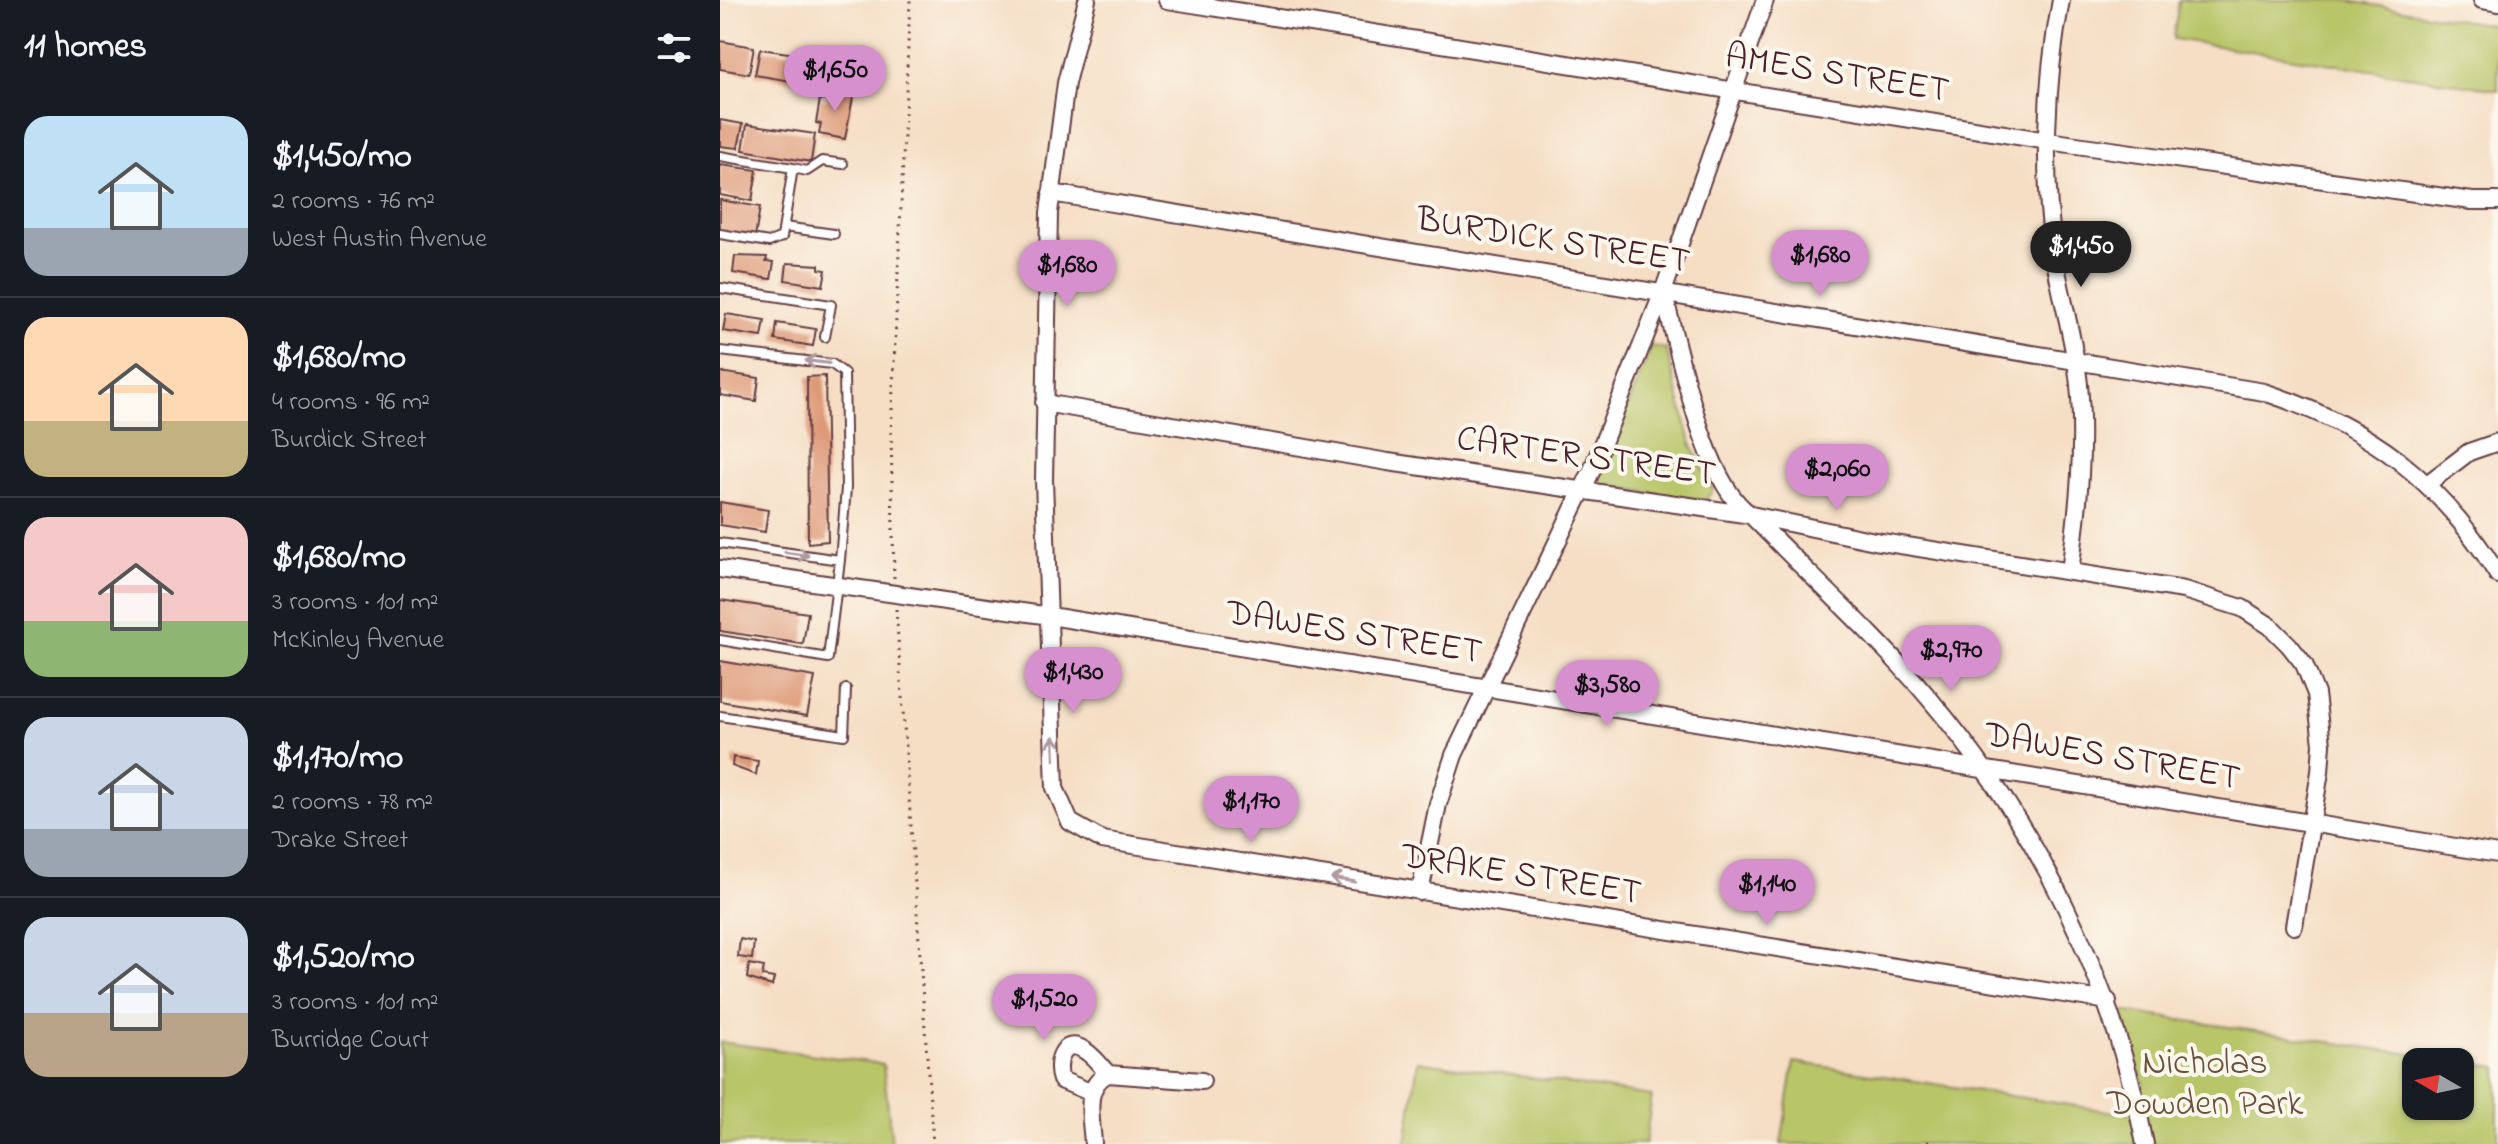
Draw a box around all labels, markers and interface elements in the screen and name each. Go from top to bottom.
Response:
text: 11 homes [24,23,147,73]
icon: filters [652,26,696,70]
street label: AMES STREET [1721,31,1953,119]
pin: $1,650 [770,45,900,113]
text: $1,650 [802,52,868,90]
text: $1,450/mo [272,133,412,183]
icon: home [88,148,184,244]
text: 2 rooms · 76 m² [272,183,435,221]
street label: BURDICK STREET [1412,194,1693,290]
text: West Austin Avenue [272,221,487,259]
pin: $1,450 [2016,221,2146,289]
text: $1,450 [2048,228,2114,266]
pin: $1,680 [1755,230,1885,298]
text: $1,680 [1790,237,1850,275]
pin: $1,680 [1002,240,1132,308]
text: $1,680 [1037,247,1097,285]
text: $1,680/mo [272,334,406,384]
icon: home [88,349,184,445]
one-way arrow [804,355,831,370]
text: 4 rooms · 96 m² [272,384,430,422]
street label: CARTER STREET [1453,414,1719,502]
text: Burdick Street [272,422,427,460]
pin: $2,060 [1772,444,1902,512]
text: $2,060 [1803,451,1871,489]
text: $1,680/mo [272,534,406,584]
one-way arrow [784,547,809,562]
icon: home [88,549,184,645]
text: 3 rooms · 101 m² [272,584,438,622]
street label: DAWES STREET [1221,587,1486,680]
text: McKinley Avenue [272,622,444,660]
pin: $2,970 [1886,625,2016,693]
text: $2,970 [1920,632,1982,670]
pin: $1,430 [1008,647,1138,715]
text: $1,430 [1042,654,1104,692]
pin: $3,580 [1542,660,1672,728]
text: $3,580 [1574,667,1640,705]
street label: DAWES STREET [1979,709,2244,807]
text: $1,170/mo [272,734,403,784]
one-way arrow [1046,735,1061,762]
icon: home [88,749,184,845]
pin: $1,170 [1186,776,1316,844]
text: $1,170 [1222,783,1280,821]
text: 2 rooms · 78 m² [272,784,433,822]
text: Drake Street [272,822,408,860]
street label: DRAKE STREET [1396,831,1645,921]
pin: $1,140 [1702,859,1832,927]
text: $1,140 [1738,866,1796,904]
one-way arrow [1331,871,1357,886]
text: $1,520/mo [272,934,415,984]
icon: home [88,949,184,1045]
pin: $1,520 [979,974,1109,1042]
text: $1,520 [1010,981,1078,1019]
text: 3 rooms · 101 m² [272,984,438,1022]
text: Burridge Court [272,1022,429,1060]
park label: Nicholas Dowden Park [2106,1038,2304,1132]
north arrow [2402,1048,2474,1120]
map controls [2402,1048,2474,1120]

